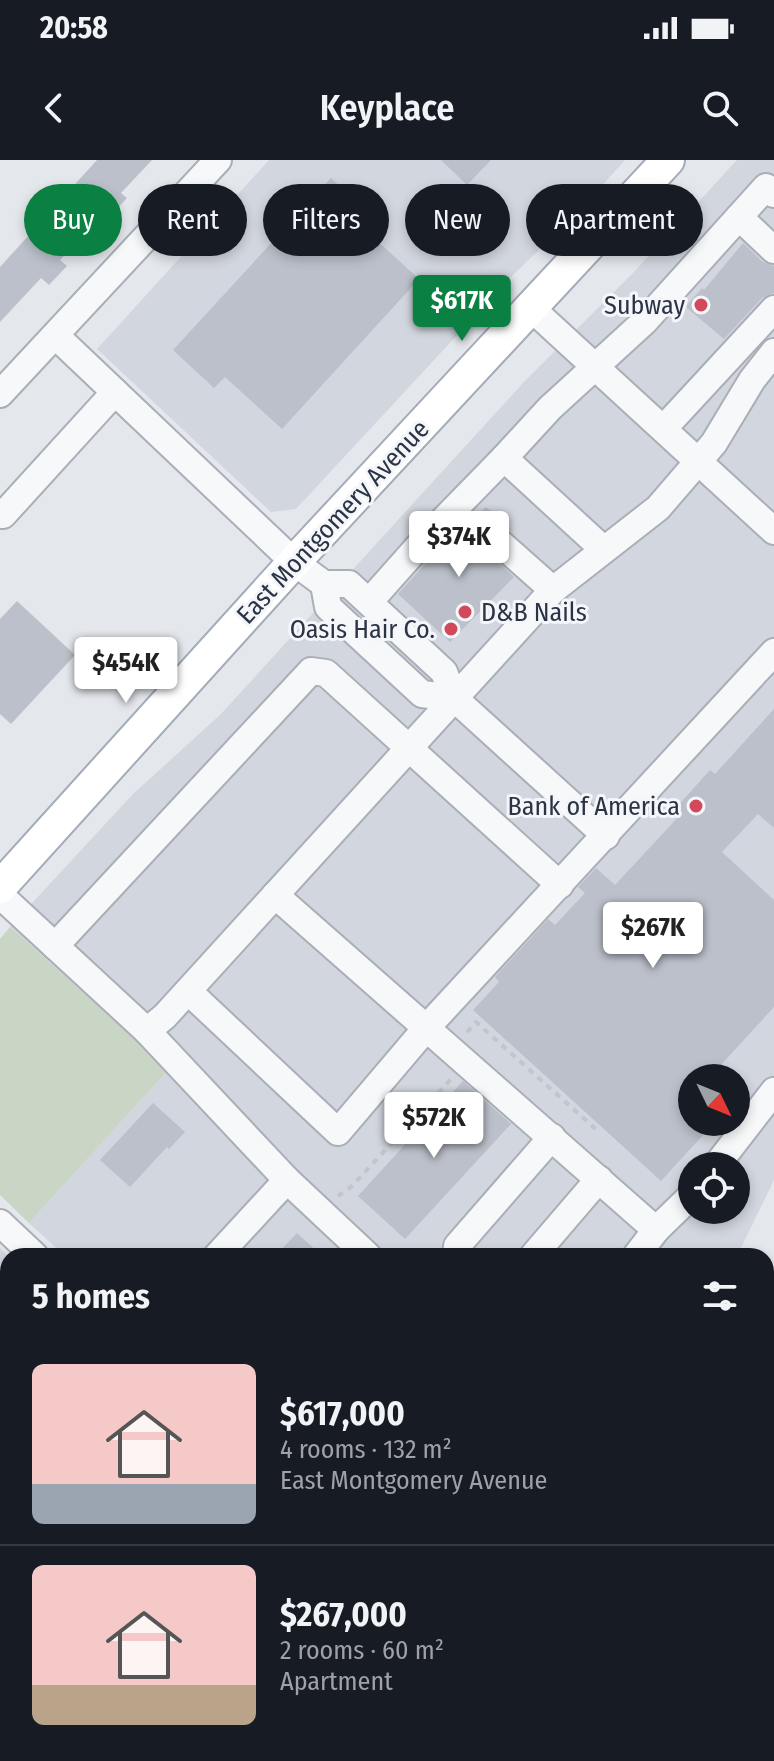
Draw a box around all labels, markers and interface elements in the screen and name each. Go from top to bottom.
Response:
text: 20:58 [40,10,108,46]
icon: back [32,86,76,130]
text: Keyplace [320,86,454,130]
icon: search [698,86,742,130]
chip: Buy [24,184,122,256]
chip: Rent [138,184,247,256]
chip: Filters [263,184,389,256]
chip: New [405,184,510,256]
chip: Apartment [526,184,703,256]
pin: $617K [406,275,518,343]
text: $617K [431,285,493,316]
place label: Subway [604,290,685,321]
marker: Subway [692,296,710,314]
street label: East Montgomery Avenue [230,414,436,630]
pin: $374K [403,511,515,579]
text: $374K [427,521,491,552]
place label: D&B Nails [481,597,587,628]
marker: D&B Nails [456,603,474,621]
place label: Oasis Hair Co. [290,614,435,645]
marker: Oasis Hair Co. [442,620,460,638]
pin: $454K [70,637,182,705]
text: $454K [92,647,160,678]
place label: Bank of America [508,791,680,822]
marker: Bank of America [687,797,705,815]
pin: $267K [597,902,709,970]
text: $267K [621,912,685,943]
north arrow [678,1064,750,1136]
map controls [678,1064,750,1224]
pin: $572K [378,1092,490,1160]
text: $572K [402,1102,466,1133]
button: locate [678,1152,750,1224]
icon: filters [698,1274,742,1318]
text: 5 homes [32,1276,150,1317]
text: $617,000 [280,1393,405,1434]
icon: home [96,1396,192,1492]
text: 4 rooms · 132 m² [280,1434,452,1465]
text: East Montgomery Avenue [280,1465,547,1496]
text: $267,000 [280,1594,407,1635]
icon: home [96,1597,192,1693]
text: 2 rooms · 60 m² [280,1635,444,1666]
text: Apartment [280,1666,393,1697]

